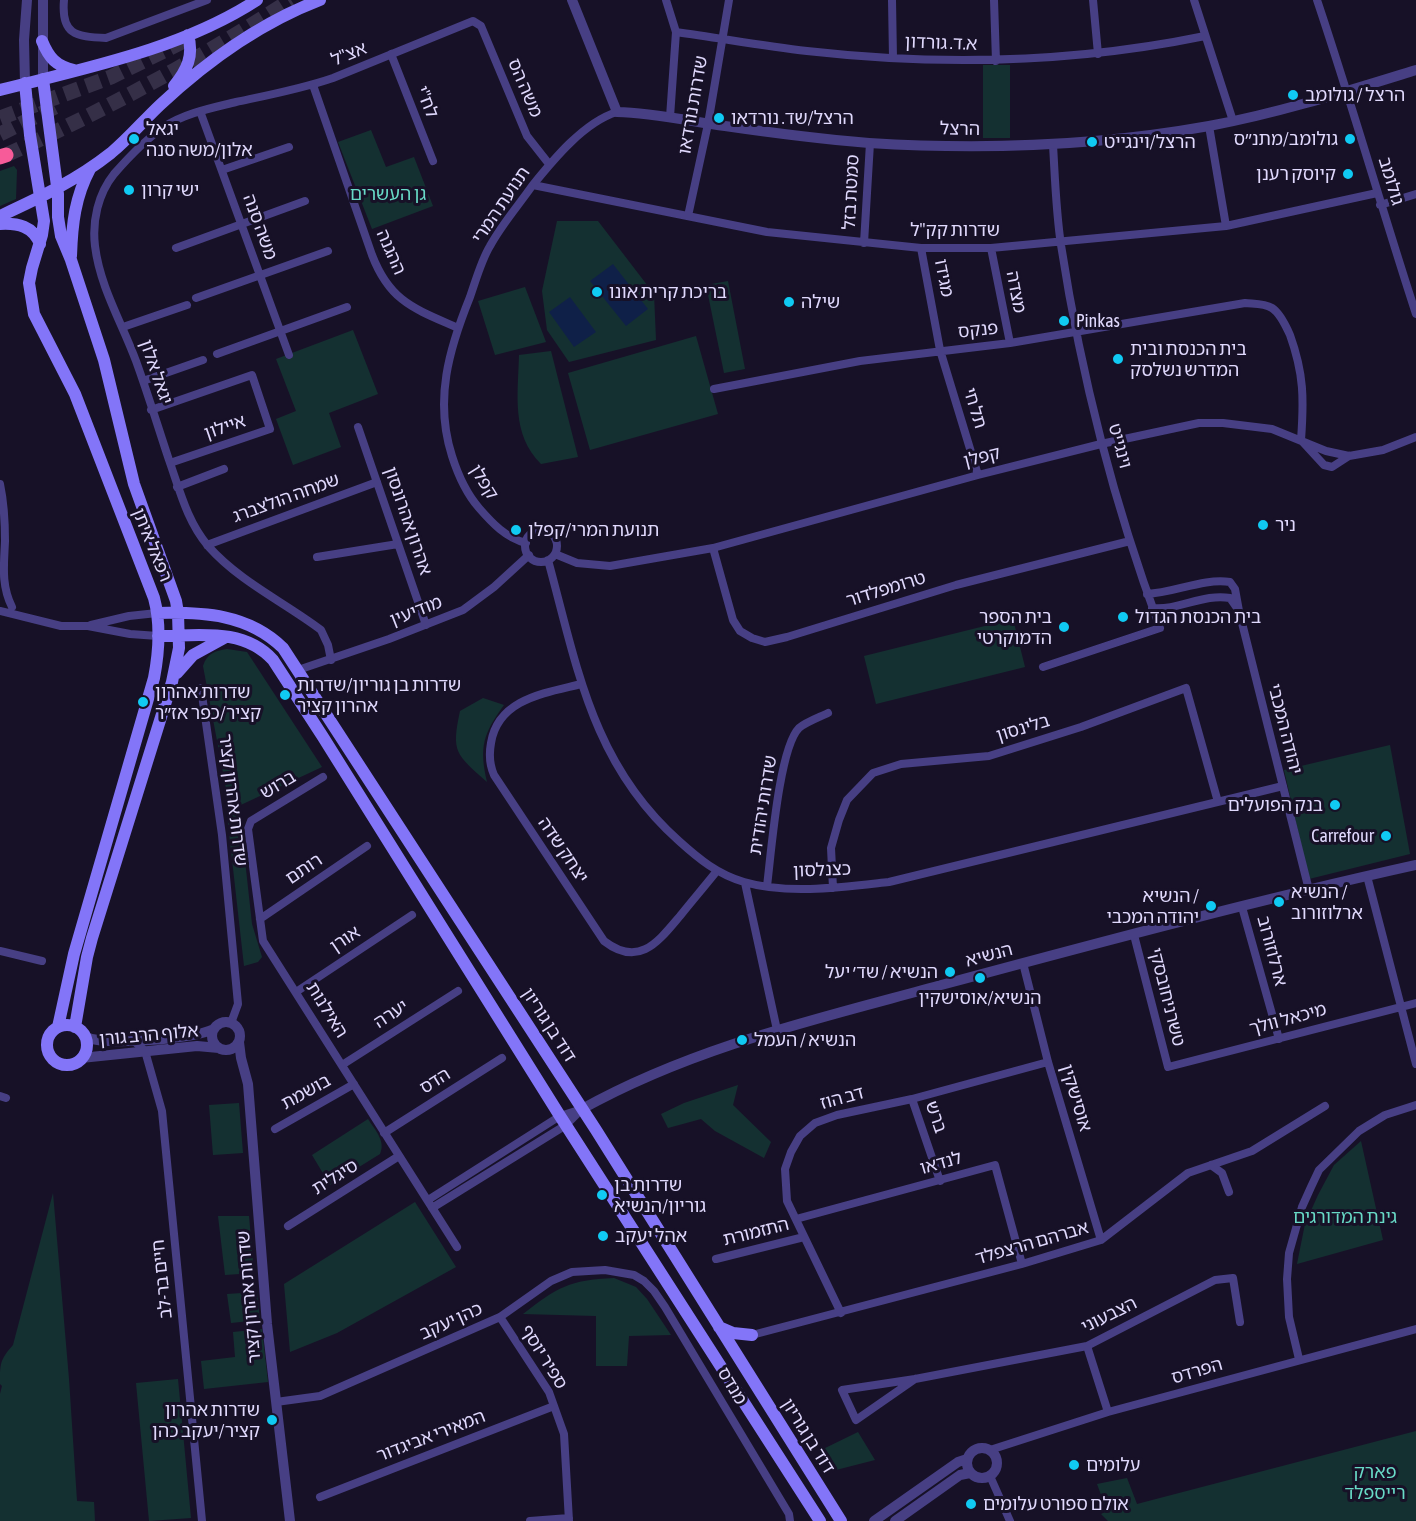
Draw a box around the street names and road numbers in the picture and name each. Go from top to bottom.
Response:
street label: א.ד. גורדון [904,31,978,55]
street label: אצ"ל [328,37,370,71]
street label: שדרות נורדאו [674,54,712,156]
street label: משה הס [503,55,547,121]
street label: לח"י [411,83,443,121]
street label: הרצל [940,118,980,140]
street label: סמטת בזל [838,154,864,230]
street label: גולומב [1373,154,1409,208]
street label: תנועת המרי [467,163,535,247]
street label: משה סנה [238,191,282,263]
street label: שדרות קק"ל [910,219,1000,241]
street label: ההגנה [371,226,411,278]
street label: מגידו [930,257,958,299]
street label: מצדה [1001,269,1031,315]
street label: פנקס [957,317,999,343]
street label: יגאל אלון [135,337,177,407]
street label: תל חי [959,385,991,431]
street label: איילון [201,410,249,444]
street label: וינגייט [1104,421,1136,471]
street label: קפלן [961,442,1003,472]
street label: קפלן [465,460,503,504]
street label: אהרון אהרונסון [379,464,437,578]
street label: שמחה הולצברג [230,469,342,527]
street label: רפאל איתן [127,505,177,585]
street label: טרומפלדור [844,567,928,611]
street label: מודיעין [387,591,445,631]
street label: יהודה המכבי [1263,682,1307,776]
street label: בלינסון [994,710,1052,746]
street label: שדרות אהרון קציר [214,733,252,867]
street label: שדרות יהודית [744,754,782,856]
street label: ברוש [256,766,300,804]
street label: יצחק שדה [533,813,593,887]
street label: רותם [282,849,326,889]
street label: כצנלסון [793,858,851,882]
street label: ארלוזורוב [1252,914,1292,988]
street label: אורן [326,921,364,957]
street label: הנשיא [963,938,1015,972]
street label: טשרניחובסקי [1144,946,1190,1048]
street label: האילנות [302,978,352,1042]
street label: דוד בן גוריון [517,984,581,1066]
street label: יערה [370,995,412,1033]
street label: מיכאל וולך [1247,998,1329,1040]
street label: אלוף הרב גורן [98,1020,200,1050]
street label: אוסישקין [1056,1062,1096,1134]
street label: הדס [416,1063,454,1099]
street label: בושמת [278,1070,334,1114]
street label: דב הוז [818,1082,866,1114]
street label: ברש [921,1098,951,1136]
street label: לנדאו [917,1147,965,1179]
street label: סיגלית [308,1155,362,1199]
street label: התזמורת [721,1213,791,1251]
street label: אברהם הרצפלד [973,1217,1091,1269]
street label: שדרות אהרון קציר [232,1230,266,1364]
street label: חיים בר-לב [147,1238,177,1320]
street label: הצבעוני [1078,1292,1140,1338]
street label: כהן יעקב [416,1298,486,1344]
street label: ספיר יוסף [516,1321,572,1393]
street label: הפרדס [1169,1353,1225,1389]
street label: מנדס [713,1364,751,1408]
street label: דוד בן גוריון [777,1395,839,1477]
street label: המאירי אביגדור [374,1405,488,1467]

